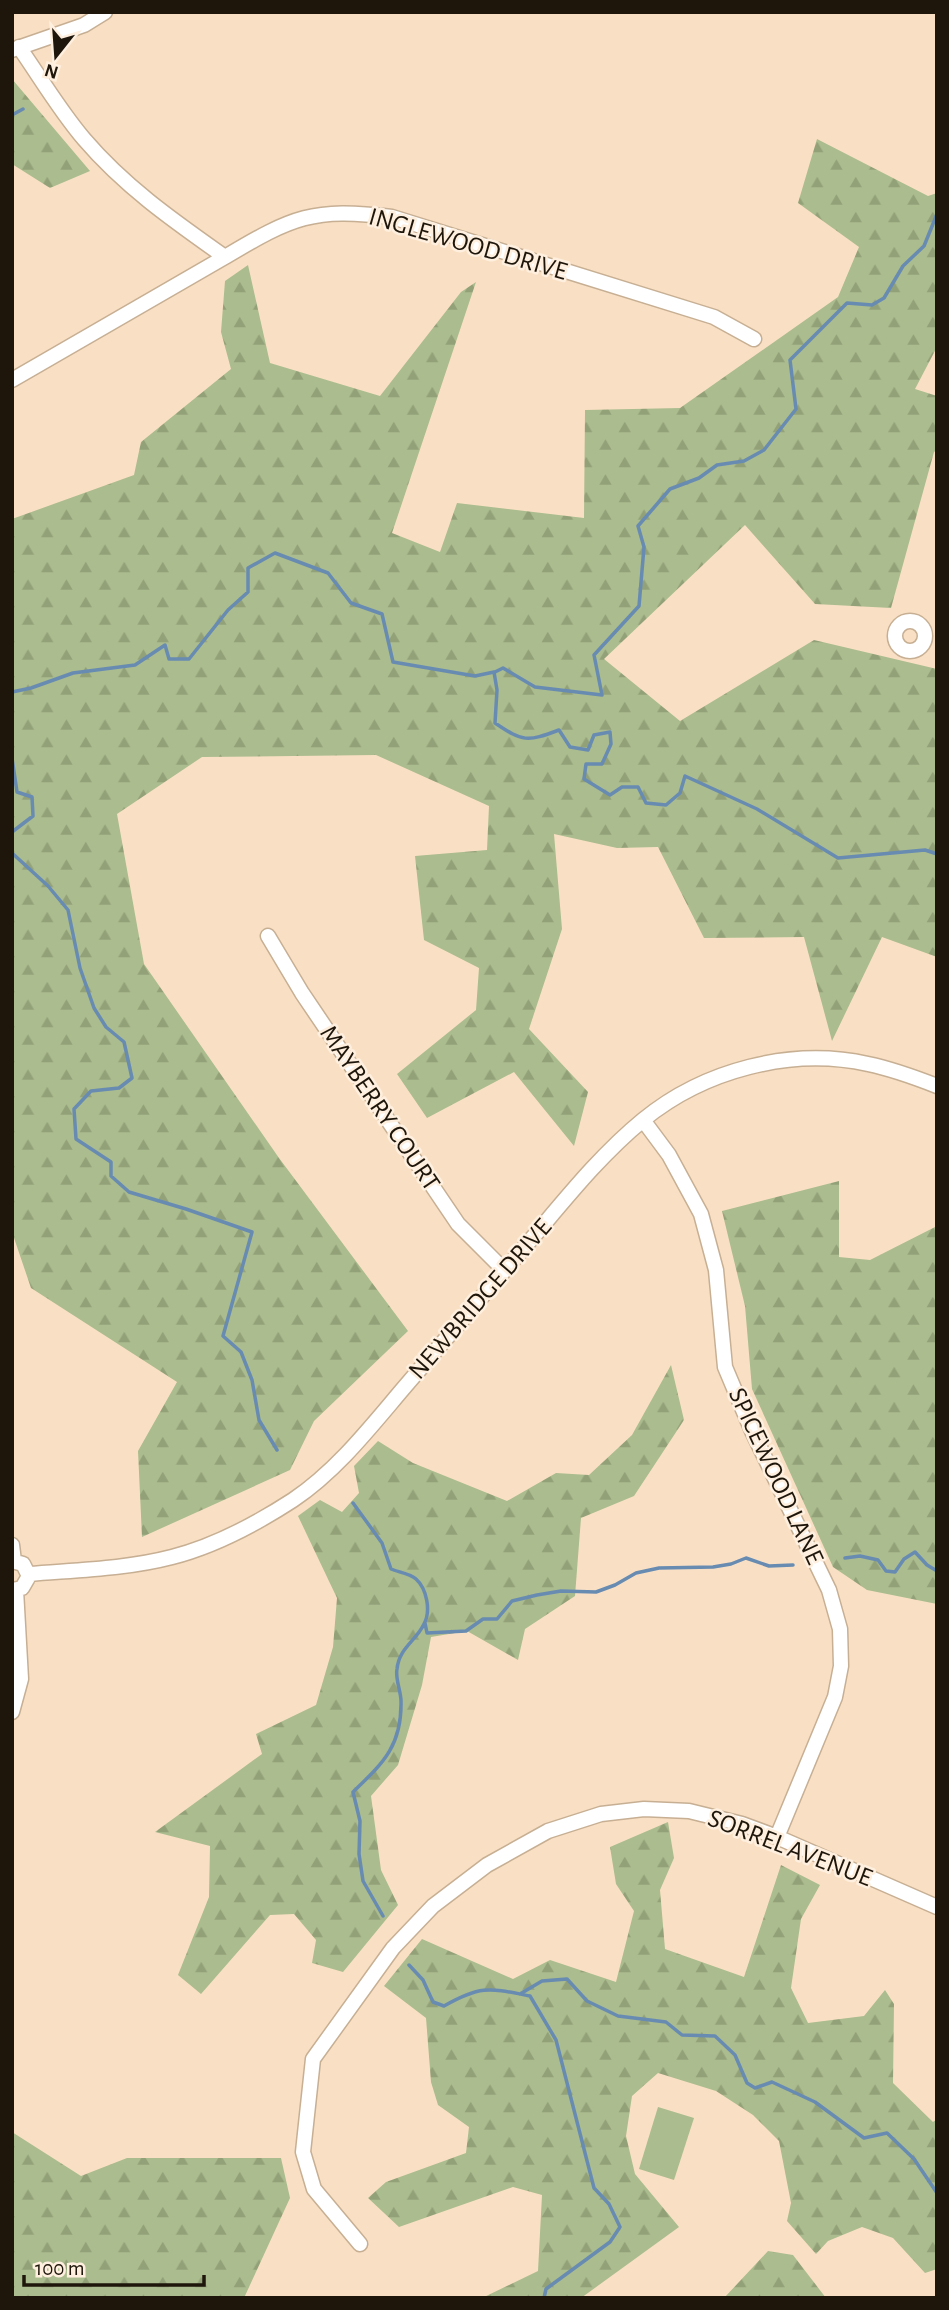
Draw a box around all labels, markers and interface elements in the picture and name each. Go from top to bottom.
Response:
north arrow [21,21,91,91]
text: N [42,60,61,82]
street label: INGLEWOOD DRIVE [366,203,570,285]
street label: MAYBERRY COURT [315,1021,445,1196]
street label: NEWBRIDGE DRIVE [404,1214,556,1384]
street label: SPICEWOOD LANE [724,1384,828,1568]
street label: SORREL AVENUE [704,1805,876,1891]
scale bar [24,2244,205,2288]
text: 100 m [35,2258,85,2279]

